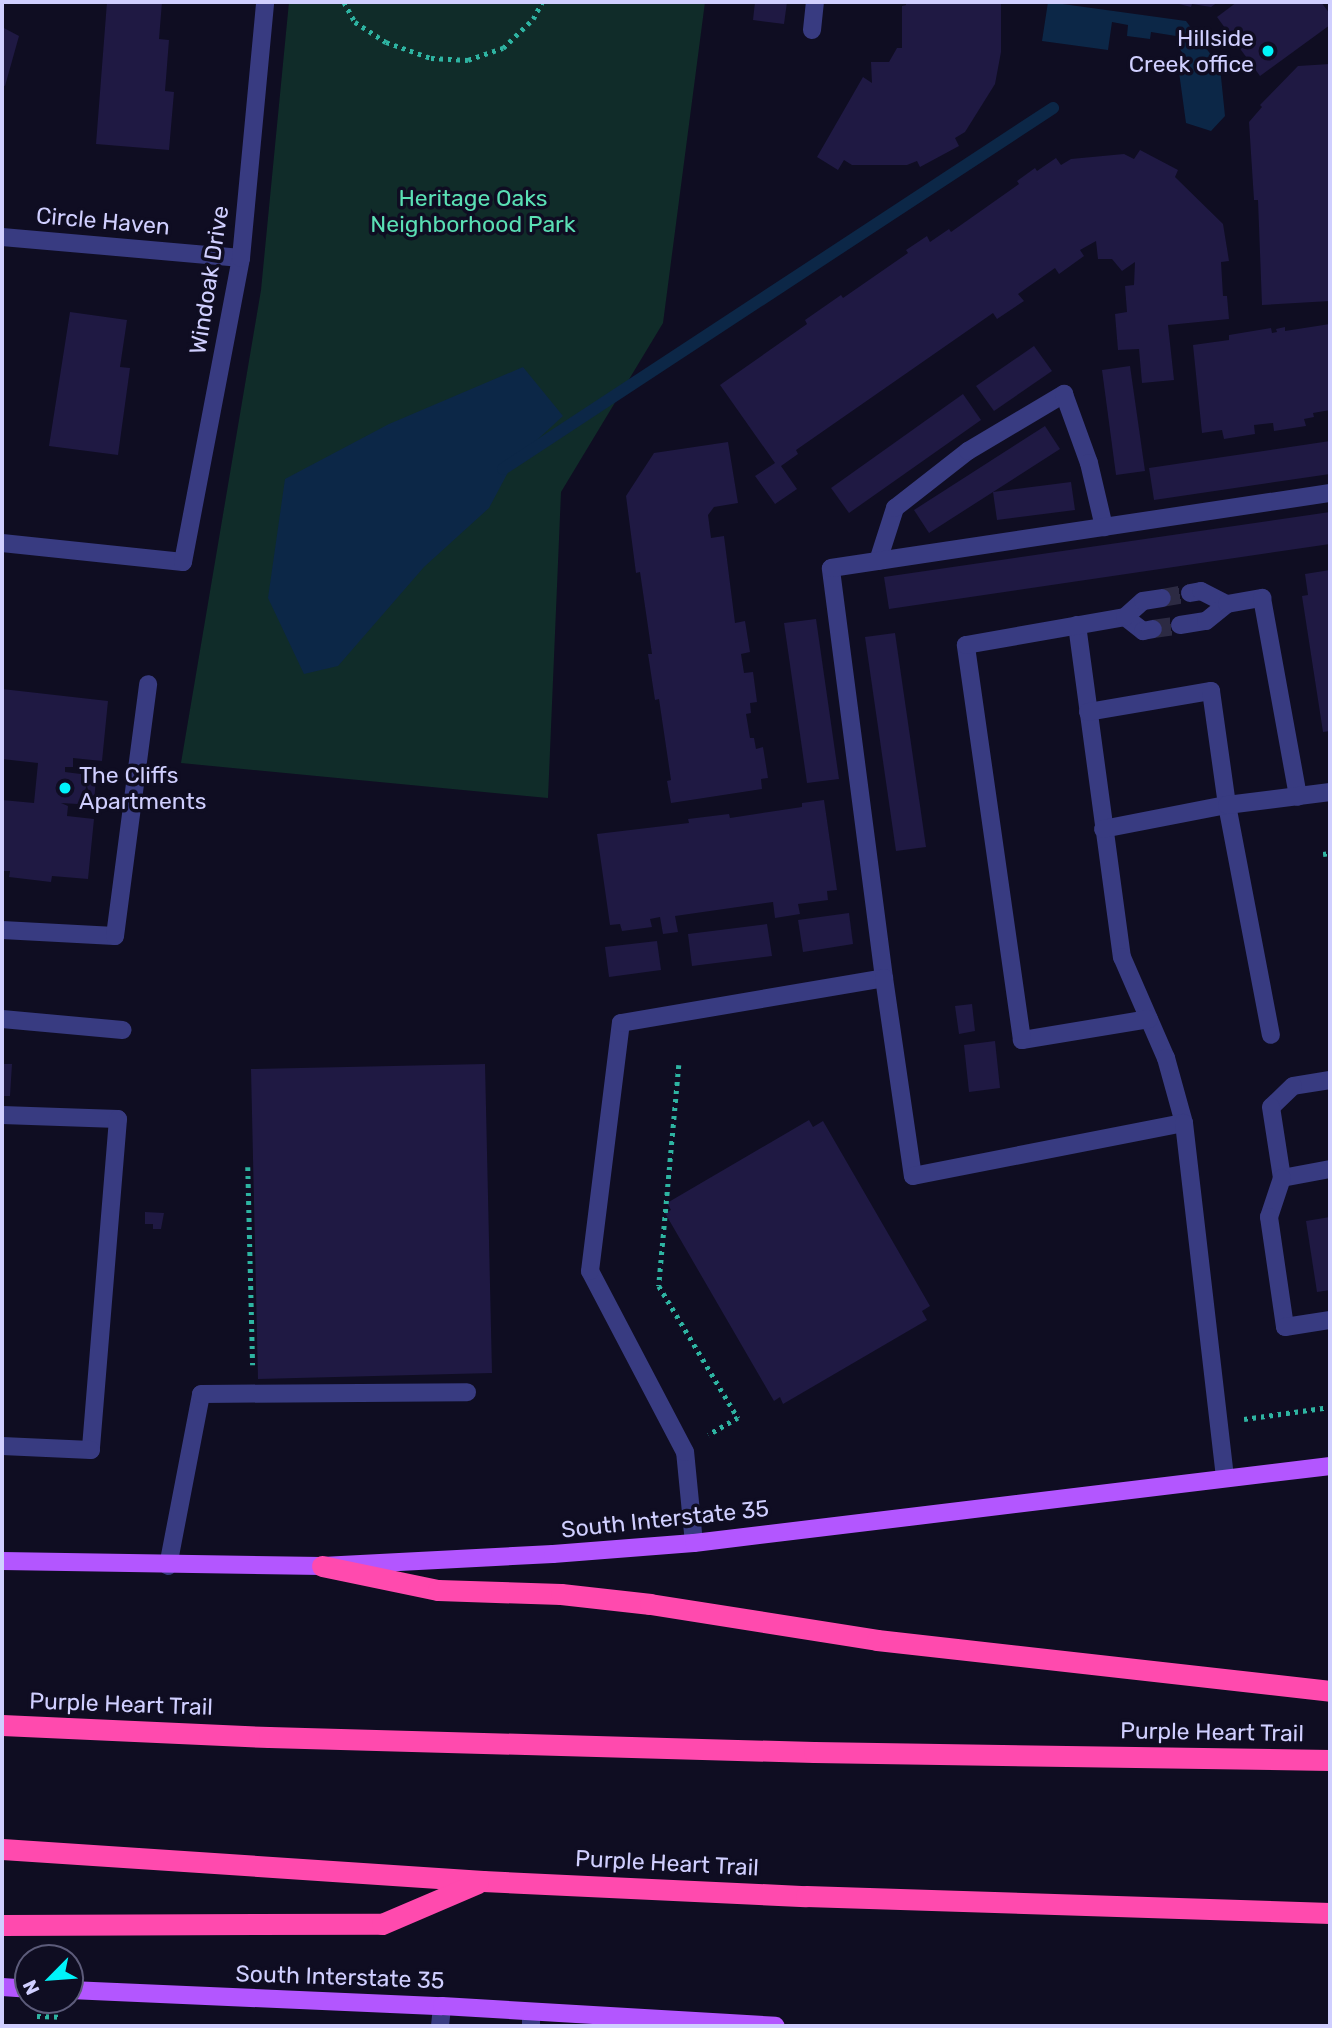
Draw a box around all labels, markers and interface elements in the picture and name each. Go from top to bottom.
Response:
place label: Hillside Creek office [1129,24,1254,78]
marker: Hillside Creek office [1260,43,1276,59]
park label: Heritage Oaks Neighborhood Park [370,184,576,238]
street label: Circle Haven [35,201,171,241]
street label: Windoak Drive [184,204,234,356]
place label: The Cliffs Apartments [79,761,206,815]
marker: The Cliffs Apartments [57,780,73,796]
street label: South Interstate 35 [560,1494,770,1544]
street label: Purple Heart Trail [28,1687,214,1721]
street label: Purple Heart Trail [1120,1717,1304,1747]
street label: Purple Heart Trail [574,1844,760,1882]
north arrow [14,1944,84,2014]
street label: South Interstate 35 [235,1960,445,1994]
text: N [18,1976,45,1998]

